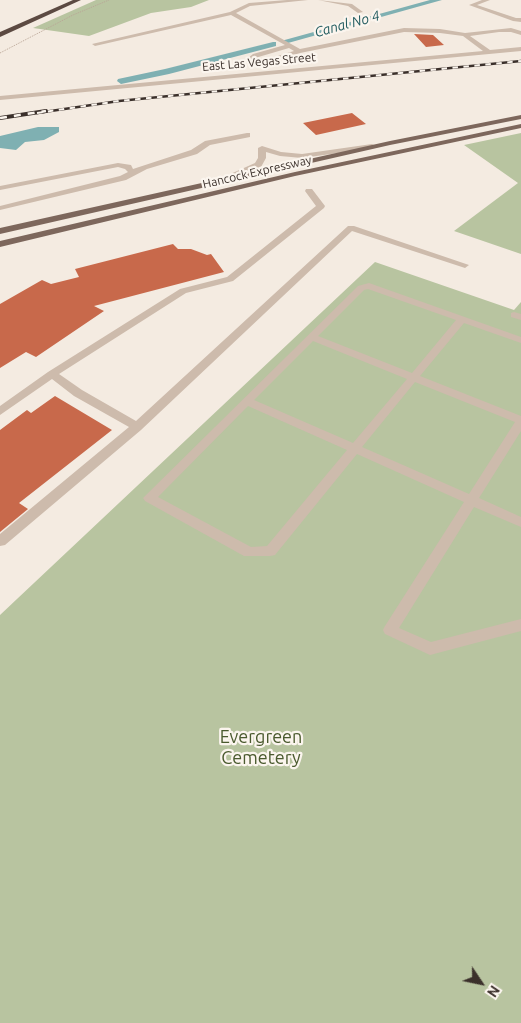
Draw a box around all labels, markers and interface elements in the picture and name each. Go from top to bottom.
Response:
water label: Canal No 4 [313,7,381,41]
street label: East Las Vegas Street [202,50,316,74]
street label: Hancock Expressway [201,152,313,192]
park label: Evergreen Cemetery [220,726,302,769]
north arrow [456,958,506,1008]
text: N [484,983,503,1000]

